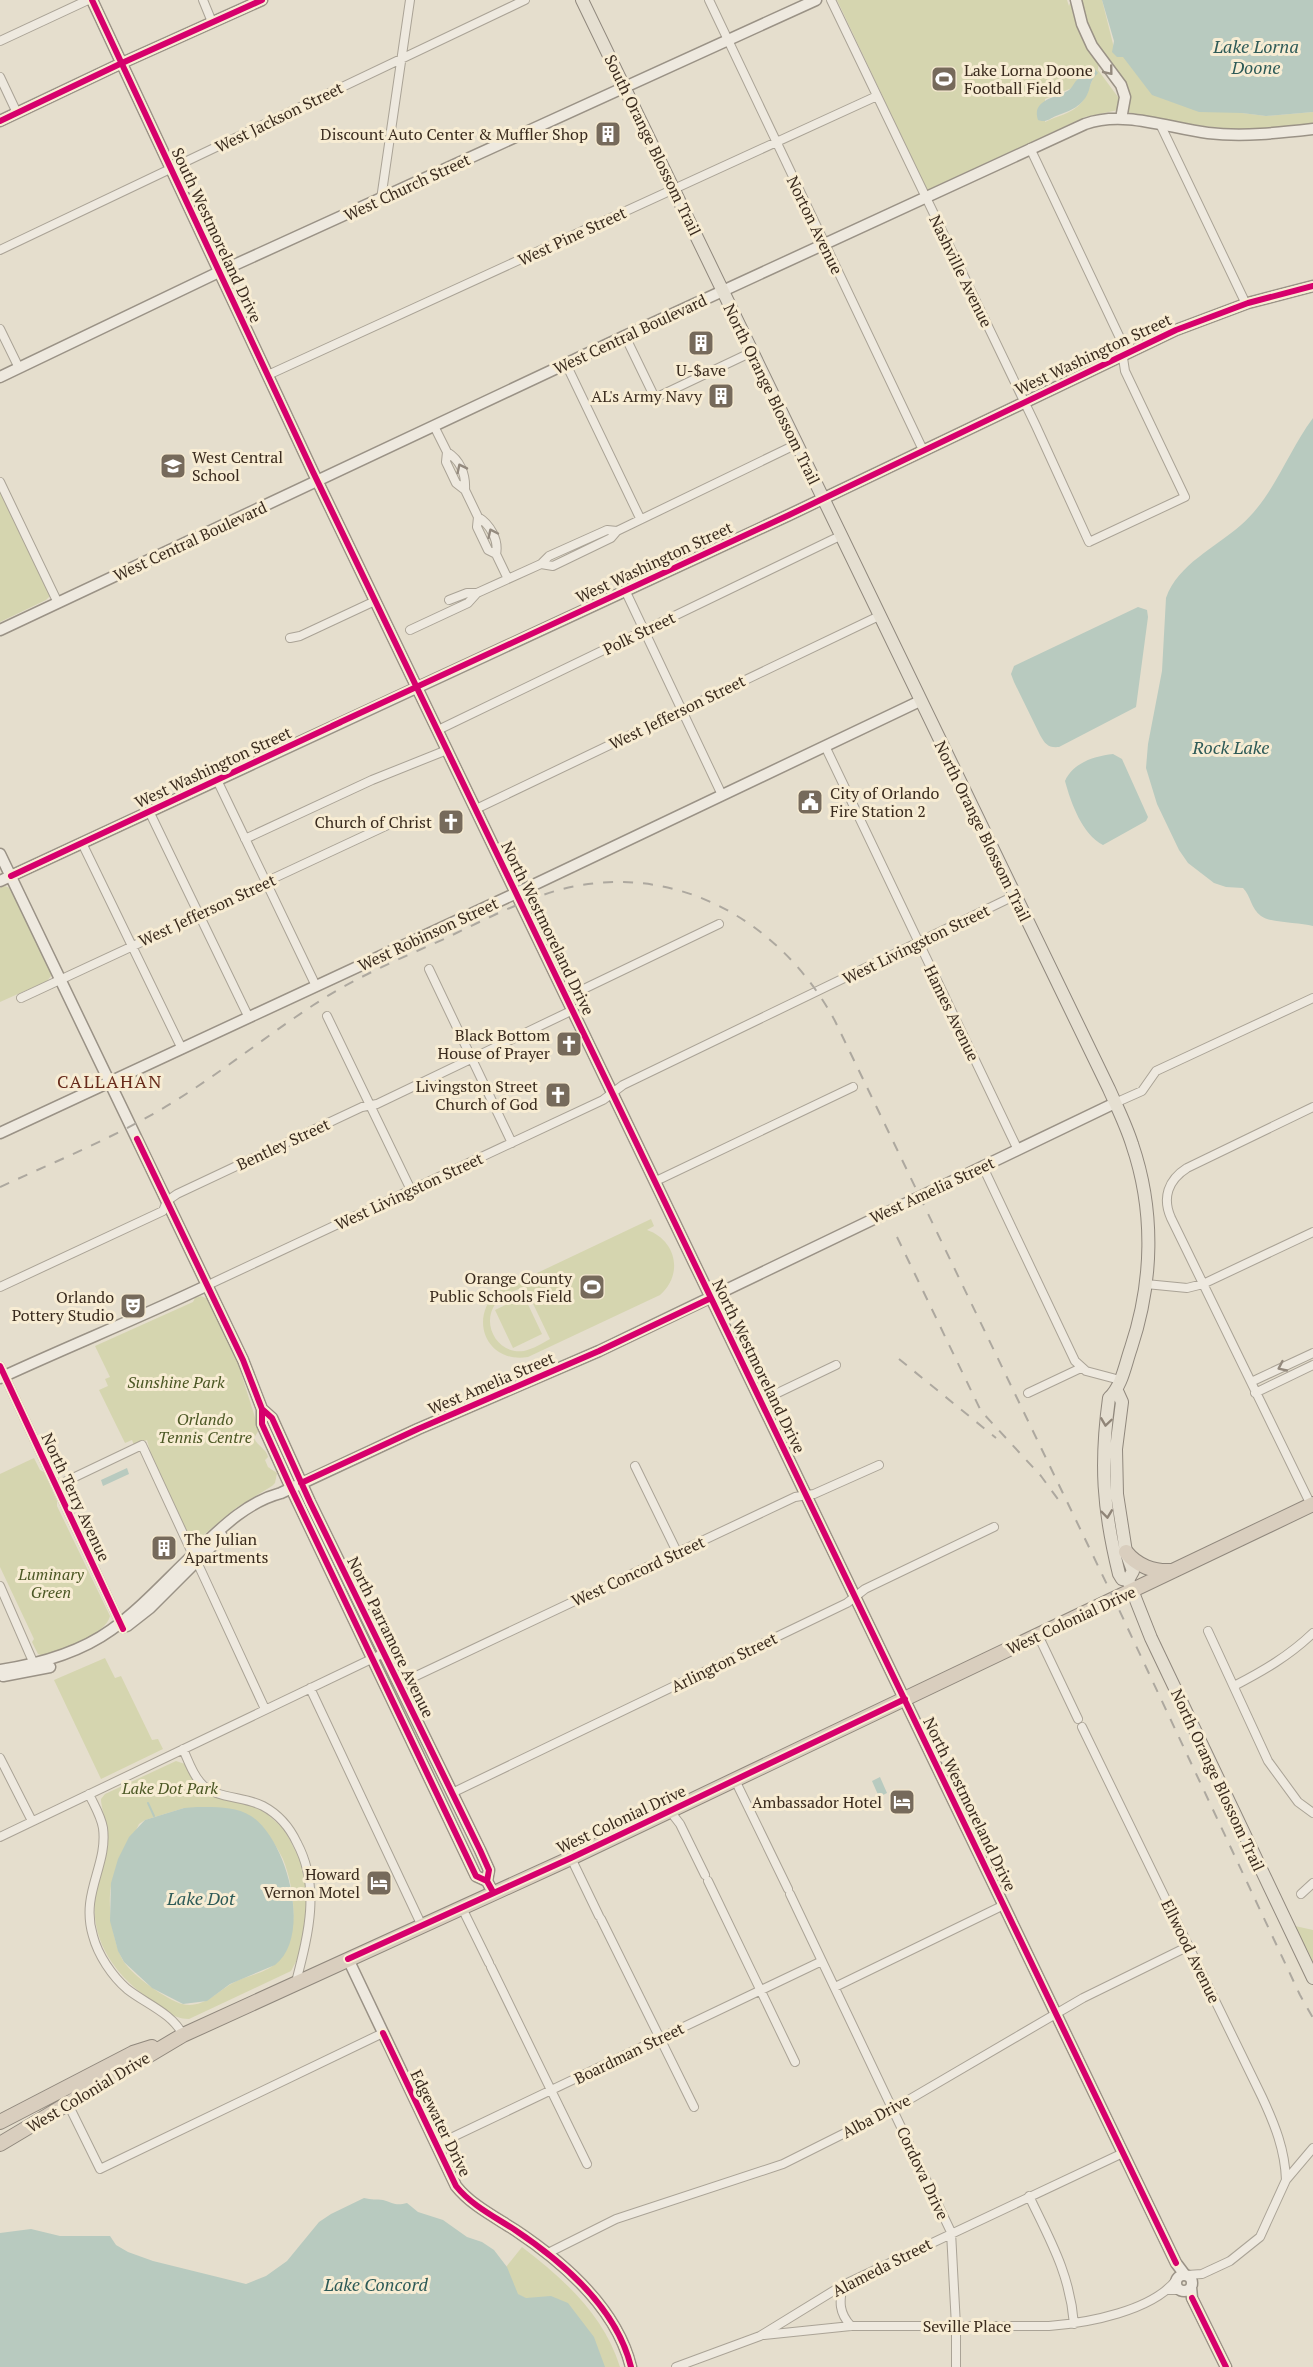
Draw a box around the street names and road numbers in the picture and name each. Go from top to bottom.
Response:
street label: South Orange Blossom Trail [600,51,707,239]
street label: West Jackson Street [211,76,347,158]
street label: South Westmoreland Drive [167,144,267,326]
street label: West Church Street [340,148,474,226]
street label: Norton Avenue [782,172,848,278]
street label: West Pine Street [514,201,630,271]
street label: Nashville Avenue [924,211,998,331]
street label: West Central Boulevard [550,289,710,379]
street label: North Orange Blossom Trail [718,300,826,488]
street label: West Washington Street [1011,308,1175,400]
street label: West Central Boulevard [110,496,270,586]
street label: West Washington Street [572,516,736,608]
street label: Polk Street [599,606,679,660]
street label: West Jefferson Street [605,669,749,755]
street label: West Washington Street [131,721,295,813]
street label: North Orange Blossom Trail [929,737,1037,925]
street label: North Westmoreland Drive [496,837,600,1019]
street label: West Jefferson Street [135,869,279,951]
street label: West Robinson Street [354,892,502,976]
street label: West Livingston Street [839,899,993,989]
street label: Hames Avenue [919,961,985,1065]
street label: Bentley Street [233,1113,333,1175]
street label: West Livingston Street [331,1147,487,1235]
street label: West Amelia Street [866,1151,998,1229]
street label: North Westmoreland Drive [707,1275,811,1457]
street label: West Amelia Street [424,1346,558,1420]
street label: North Terry Avenue [37,1429,115,1565]
street label: West Concord Street [568,1530,708,1612]
street label: North Parramore Avenue [342,1553,440,1721]
street label: West Colonial Drive [1003,1580,1139,1660]
street label: Arlington Street [667,1627,781,1697]
street label: North Orange Blossom Trail [1166,1685,1270,1875]
street label: North Westmoreland Drive [918,1713,1022,1895]
street label: West Colonial Drive [553,1779,689,1859]
street label: Ellwood Avenue [1156,1895,1226,2007]
street label: Boardman Street [570,2017,688,2089]
street label: West Colonial Drive [22,2046,154,2138]
street label: Edgewater Drive [406,2066,476,2180]
street label: Alba Drive [838,2089,914,2143]
street label: Cordova Drive [892,2123,954,2223]
street label: Alameda Street [828,2232,936,2302]
street label: Seville Place [923,2315,1011,2337]

